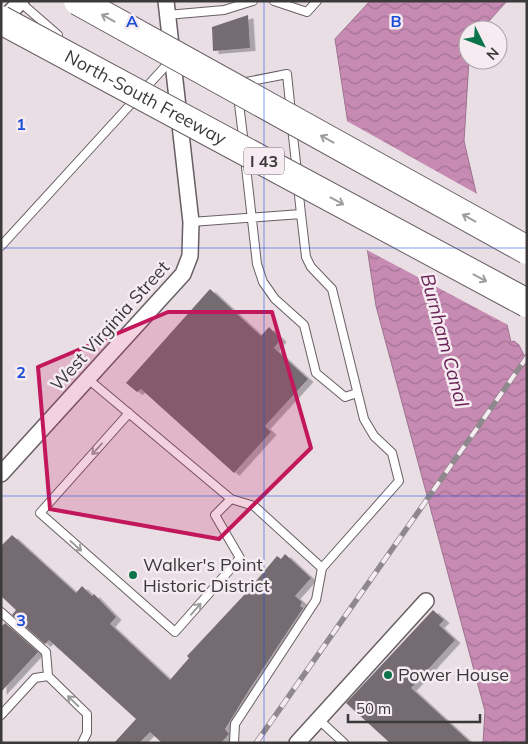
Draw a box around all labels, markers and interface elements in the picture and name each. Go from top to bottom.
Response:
text: A [126,11,138,31]
text: B [390,11,402,31]
one-way arrow [100,13,115,23]
north arrow [458,20,508,70]
street label: North-South Freeway [61,44,231,150]
text: N [482,44,503,64]
text: 1 [16,114,26,134]
one-way arrow [319,134,334,144]
road number: I 43 [244,148,284,175]
one-way arrow [329,197,344,206]
one-way arrow [462,212,476,222]
street label: West Virginia Street [45,256,174,395]
water label: Burnham Canal [416,271,474,410]
one-way arrow [472,274,487,283]
text: 2 [16,362,26,382]
one-way arrow [91,443,103,456]
one-way arrow [70,540,83,552]
place label: Walker's Point Historic District [143,553,270,597]
marker: Walker's Point Historic District [127,569,139,581]
one-way arrow [190,602,201,615]
text: 3 [16,610,26,630]
place label: Power House [398,663,509,686]
marker: Power House [382,669,394,681]
scale bar [348,692,480,724]
one-way arrow [67,695,80,707]
text: 50 m [356,699,391,718]

